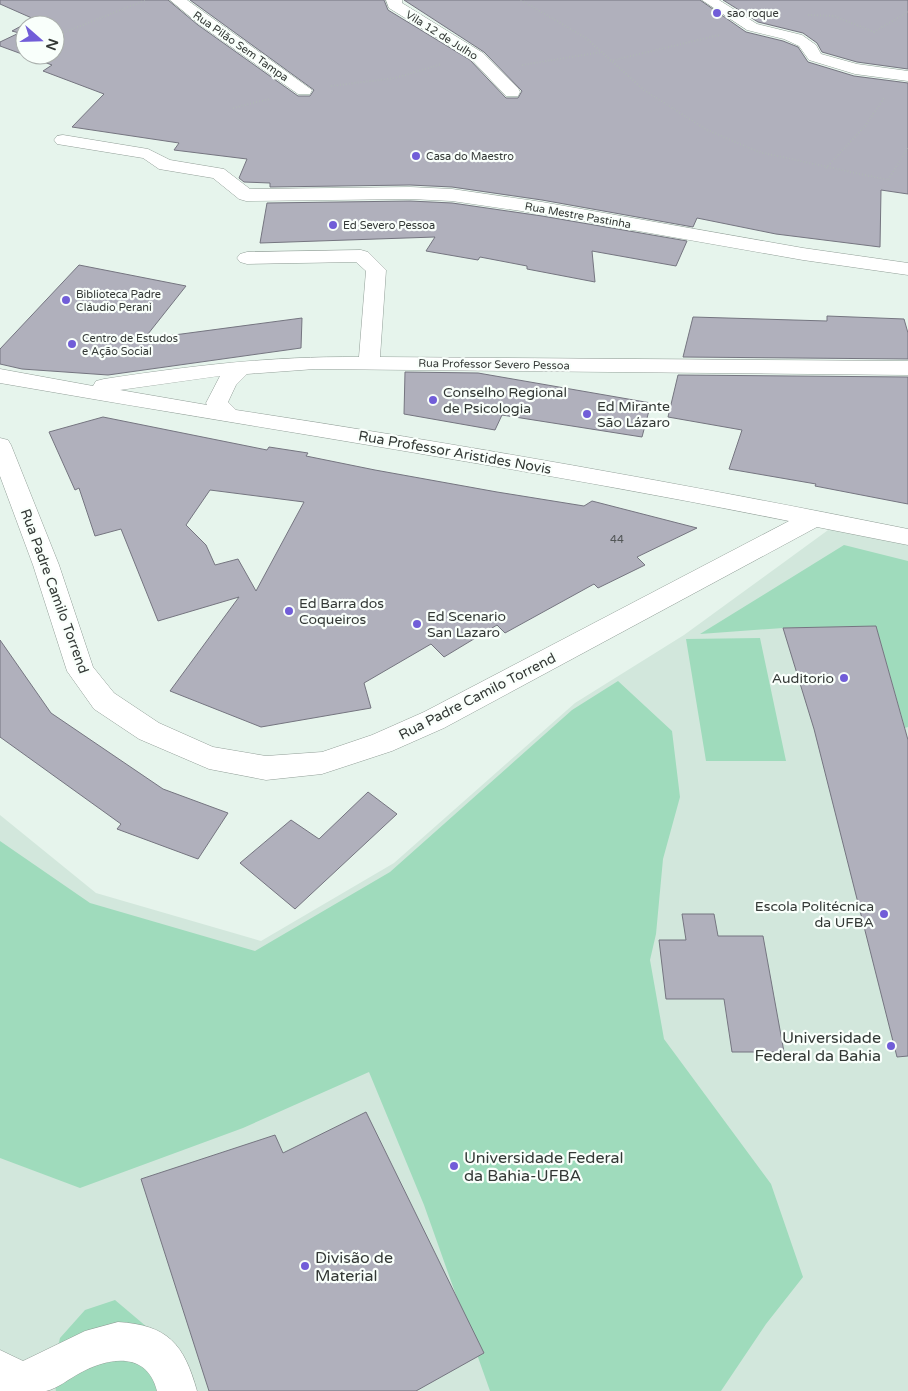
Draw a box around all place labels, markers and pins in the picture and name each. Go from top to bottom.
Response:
marker: sao roque [711,7,723,19]
place label: sao roque [727,7,779,20]
marker: Casa do Maestro [410,150,422,162]
place label: Casa do Maestro [426,150,514,163]
marker: Ed Severo Pessoa [327,219,339,231]
place label: Ed Severo Pessoa [343,219,435,232]
place label: Biblioteca Padre Cláudio Perani [76,288,161,314]
marker: Biblioteca Padre Cláudio Perani [60,294,72,306]
place label: Centro de Estudos e Ação Social [82,332,178,358]
marker: Centro de Estudos e Ação Social [66,338,78,350]
place label: Conselho Regional de Psicologia [443,384,567,417]
marker: Conselho Regional de Psicologia [427,394,439,406]
place label: Ed Mirante São Lázaro [597,398,670,431]
marker: Ed Mirante São Lázaro [581,408,593,420]
place label: Ed Barra dos Coqueiros [299,595,384,628]
marker: Ed Barra dos Coqueiros [283,605,295,617]
place label: Ed Scenario San Lazaro [427,608,506,641]
marker: Ed Scenario San Lazaro [411,618,423,630]
place label: Auditorio [772,670,834,687]
marker: Auditorio [838,672,850,684]
place label: Escola Politécnica da UFBA [755,898,874,931]
marker: Escola Politécnica da UFBA [878,908,890,920]
place label: Universidade Federal da Bahia [754,1028,881,1066]
marker: Universidade Federal da Bahia [885,1040,897,1052]
place label: Universidade Federal da Bahia-UFBA [464,1148,624,1186]
marker: Universidade Federal da Bahia-UFBA [448,1160,460,1172]
place label: Divisão de Material [315,1248,393,1286]
marker: Divisão de Material [299,1260,311,1272]

